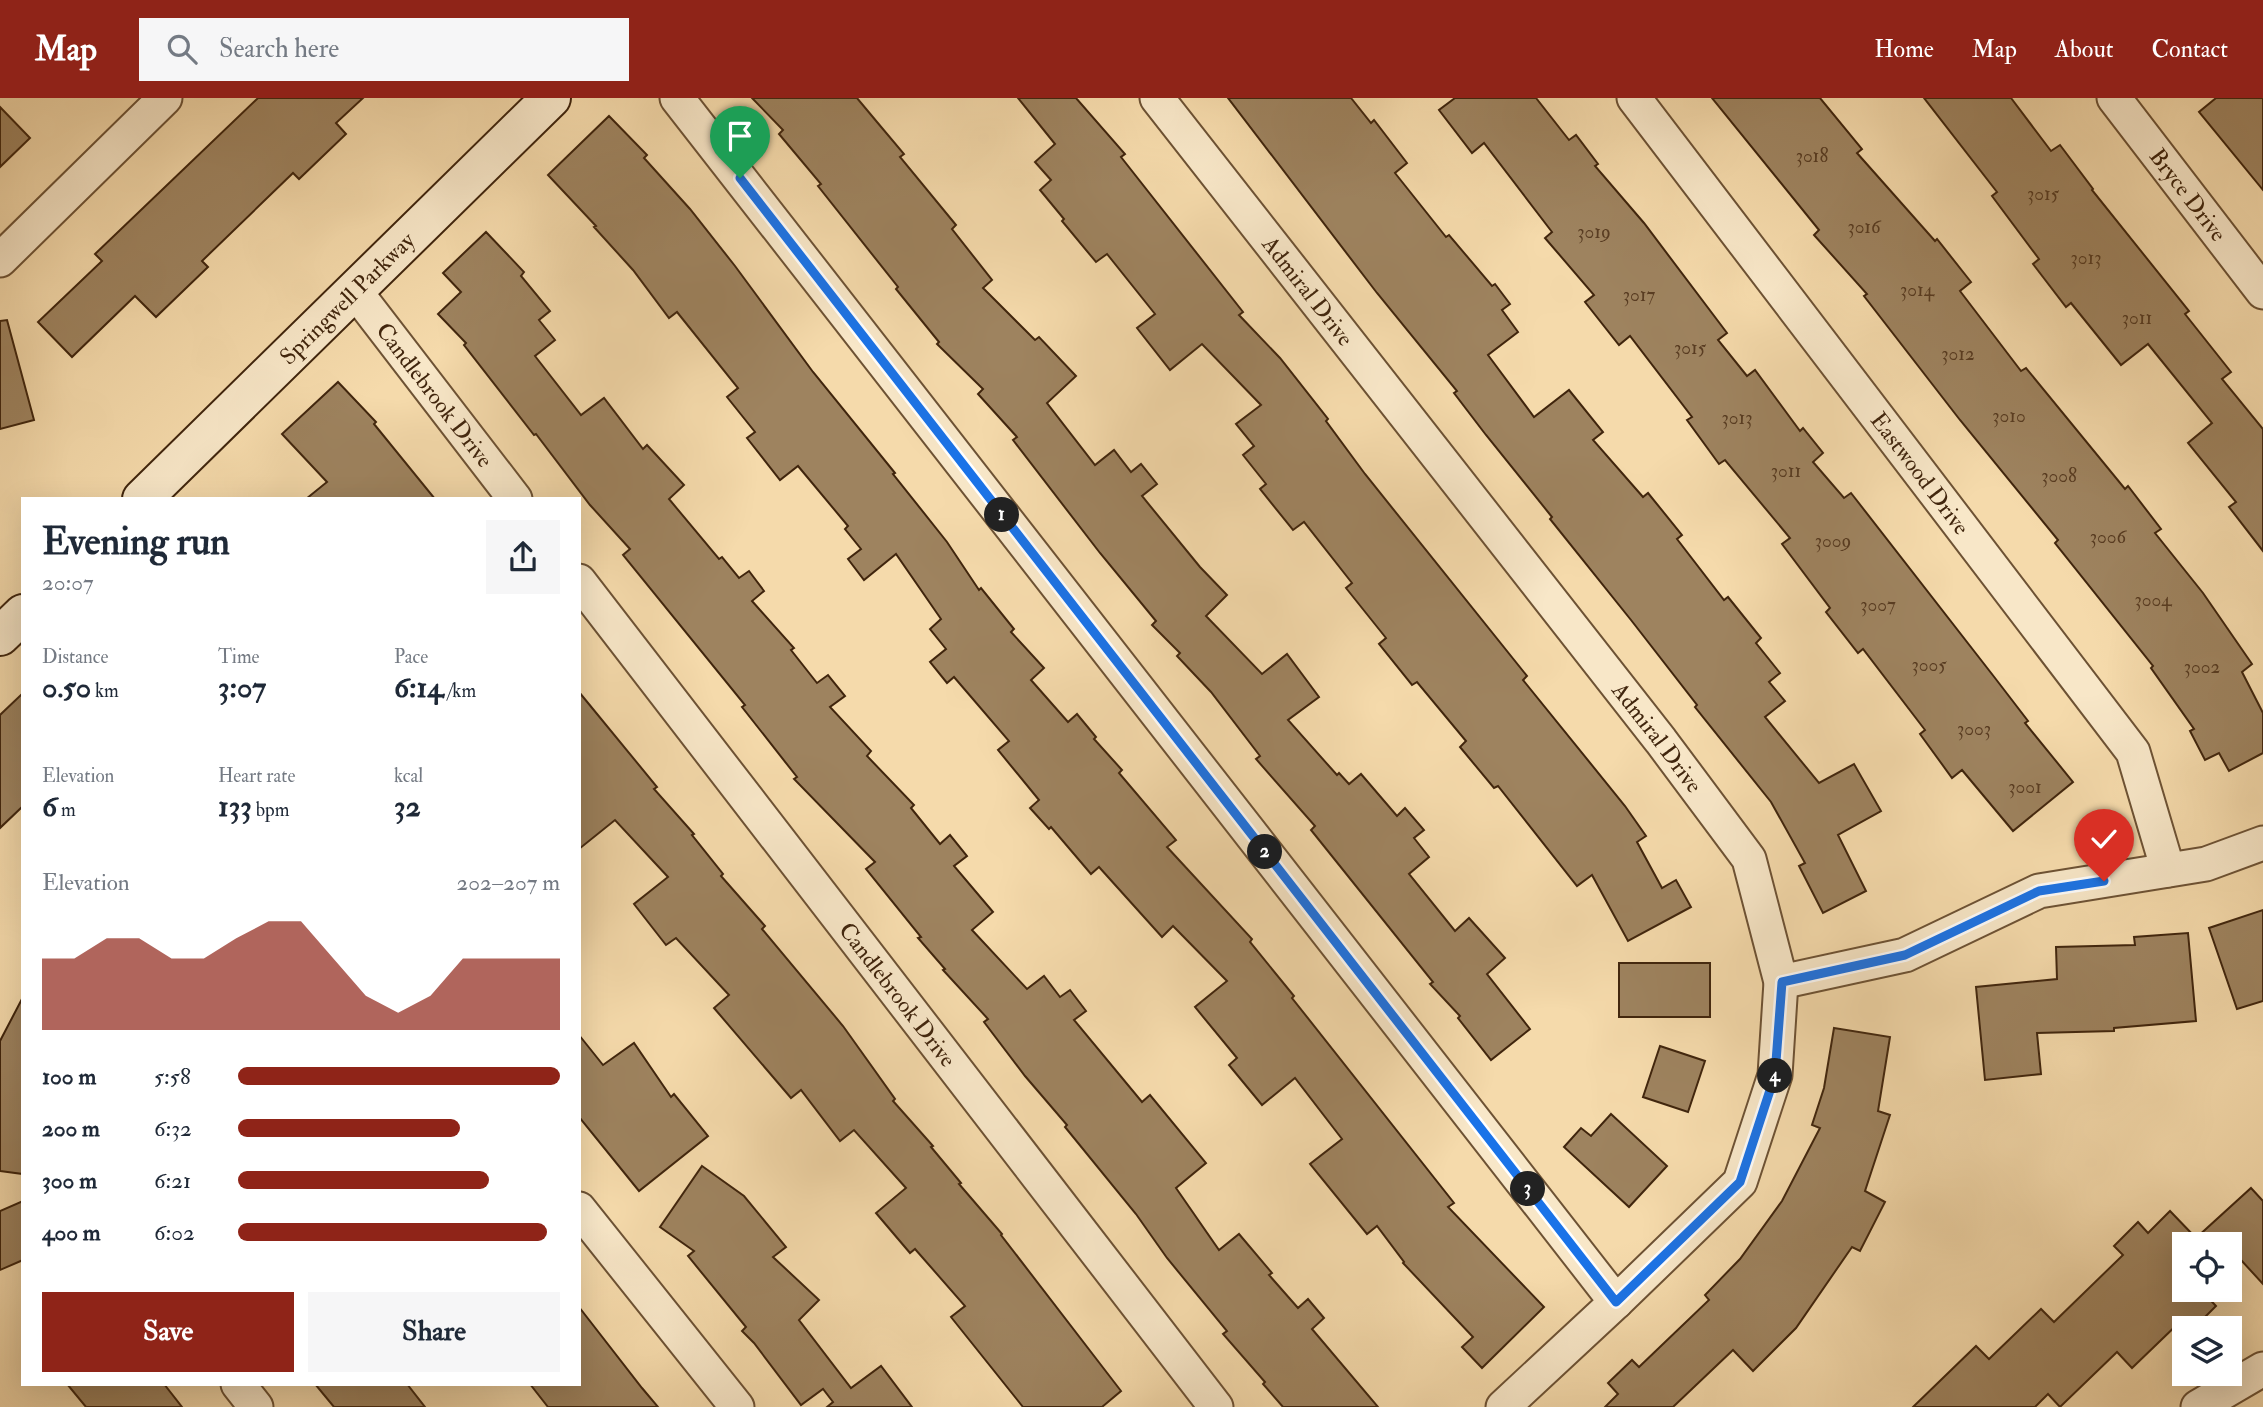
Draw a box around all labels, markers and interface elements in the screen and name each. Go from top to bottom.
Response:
search box [139,18,629,81]
text: Map [35,29,97,70]
icon: search [163,30,201,68]
text: Search here [219,33,339,65]
text: Home [1874,34,1934,65]
text: Map [1972,34,2017,65]
text: About [2055,34,2114,65]
text: Contact [2152,34,2228,65]
pin [710,106,770,178]
icon: arrive [721,117,759,155]
street label: Bryce Drive [2143,143,2233,248]
house number: 3018 [1796,144,1828,168]
house number: 3015 [2027,182,2060,206]
house number: 3016 [1847,215,1882,239]
house number: 3019 [1577,220,1611,244]
street label: Springwell Parkway [274,225,422,371]
street label: Admiral Drive [1255,230,1360,352]
house number: 3013 [2071,246,2102,270]
house number: 3014 [1900,278,1935,302]
house number: 3017 [1623,283,1655,307]
house number: 3011 [2122,306,2152,330]
street label: Candlebrook Drive [370,317,500,474]
house number: 3015 [1674,336,1707,360]
house number: 3012 [1941,342,1975,366]
house number: 3010 [1992,404,2026,428]
house number: 3013 [1722,406,1753,430]
street label: Eastwood Drive [1864,407,1976,541]
house number: 3011 [1771,459,1801,483]
house number: 3008 [2041,464,2077,488]
pin: 1 [984,498,1020,532]
text: 1 [998,502,1005,526]
text: Evening run [42,518,230,566]
button: share [486,520,560,594]
house number: 3006 [2090,525,2128,549]
house number: 3009 [1815,529,1851,553]
text: 20:07 [42,568,94,597]
house number: 3004 [2135,588,2172,612]
house number: 3007 [1860,593,1896,617]
text: Distance [42,645,108,669]
text: Time [218,645,260,669]
text: Pace [394,645,428,669]
house number: 3005 [1911,653,1947,677]
house number: 3002 [2184,655,2220,679]
text: 0.50 [42,669,91,706]
text: 3:07 [218,669,266,706]
text: 6:14 [394,669,443,706]
street label: Admiral Drive [1605,676,1709,799]
text: km [91,679,119,703]
text: /km [443,679,476,703]
house number: 3003 [1957,717,1991,741]
text: Elevation [42,764,114,788]
text: Heart rate [218,764,295,788]
text: kcal [394,764,423,788]
house number: 3001 [2008,775,2042,799]
text: 6 [42,788,57,825]
text: 133 [218,788,252,825]
text: 32 [394,788,421,825]
text: m [57,798,76,822]
text: bpm [252,798,289,822]
pin [2074,809,2134,881]
icon: check [2085,820,2123,858]
pin: 2 [1248,834,1282,870]
text: 2 [1260,839,1269,863]
text: Elevation [42,868,130,897]
text: 202–207 m [457,868,560,897]
street label: Candlebrook Drive [832,916,963,1073]
pin: 4 [1758,1058,1792,1094]
text: 100 m [42,1062,96,1091]
text: 5:58 [154,1062,191,1091]
text: 4 [1769,1063,1780,1087]
text: 200 m [42,1114,100,1143]
text: 6:32 [154,1114,192,1143]
text: 300 m [42,1166,97,1195]
text: 6:21 [154,1166,191,1195]
pin: 3 [1510,1172,1546,1206]
text: 3 [1524,1176,1531,1200]
text: 400 m [42,1218,101,1247]
text: 6:02 [154,1218,195,1247]
map controls [2172,1232,2242,1386]
button: locate [2172,1232,2242,1302]
button: Save [42,1292,294,1372]
button: Share [308,1292,560,1372]
button: layers [2172,1316,2242,1386]

